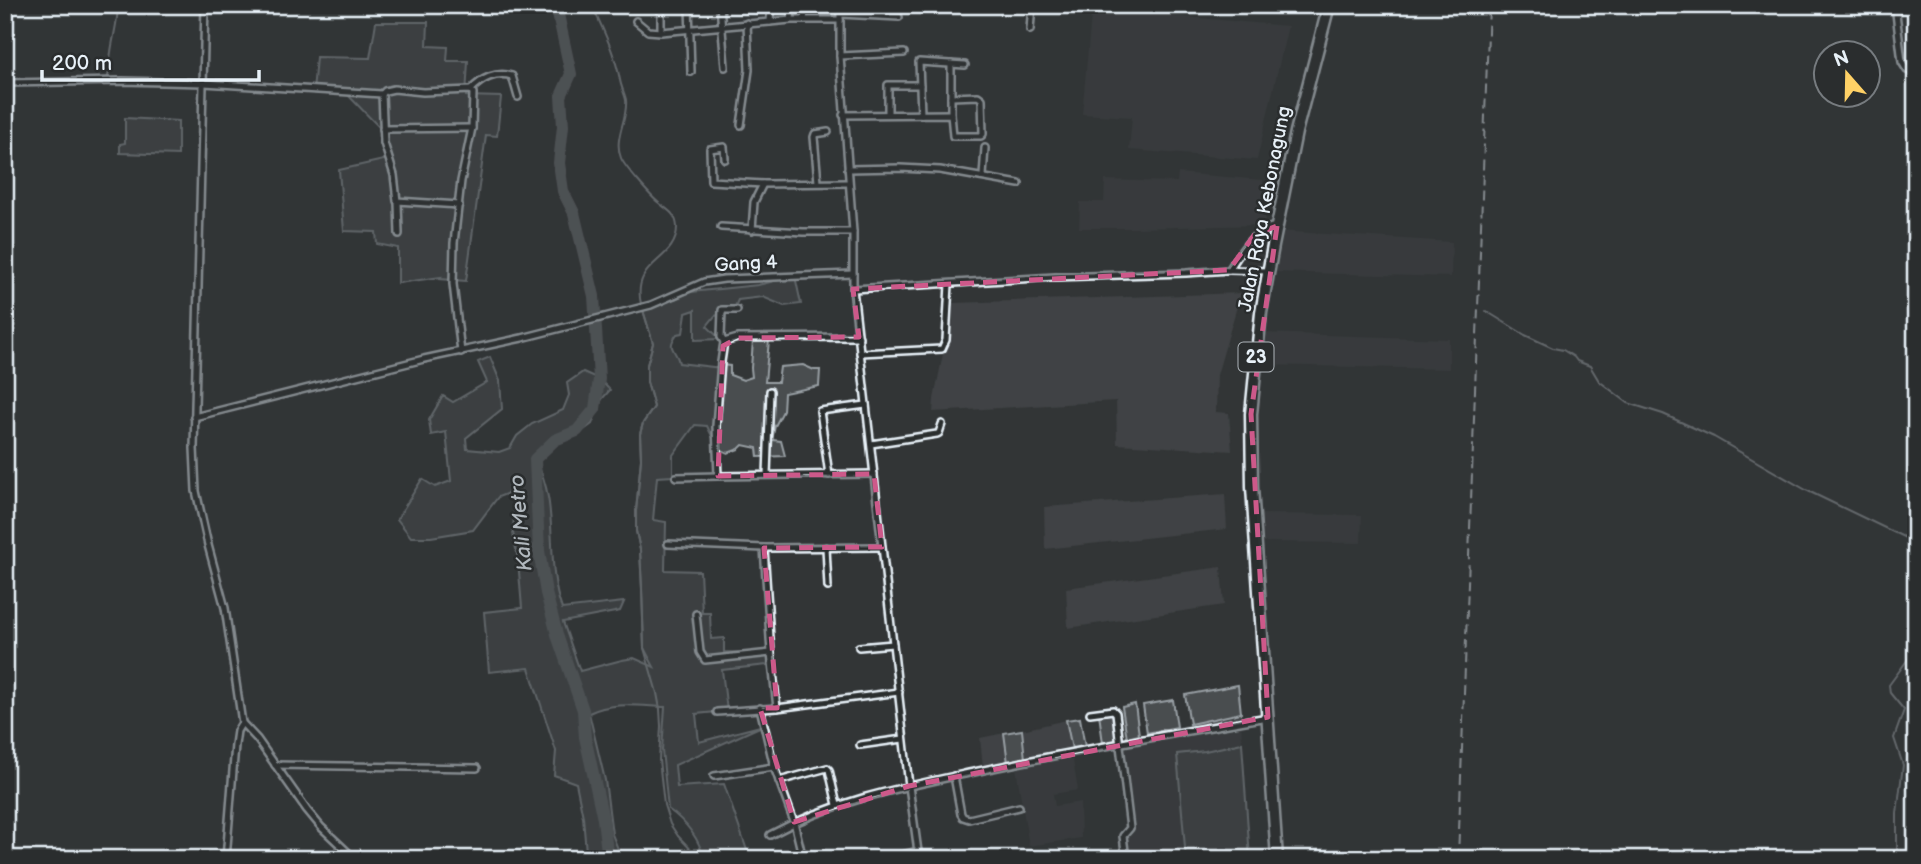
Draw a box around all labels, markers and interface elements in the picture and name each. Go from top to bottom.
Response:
scale bar [42,38,259,82]
north arrow [1812,38,1882,108]
text: N [1831,46,1852,73]
text: 200 m [52,51,112,76]
street label: Jalan Raya Kebonagung [1234,104,1296,314]
street label: Gang 4 [714,251,779,277]
road number: 23 [1238,342,1274,372]
water label: Kali Metro [504,474,538,572]

